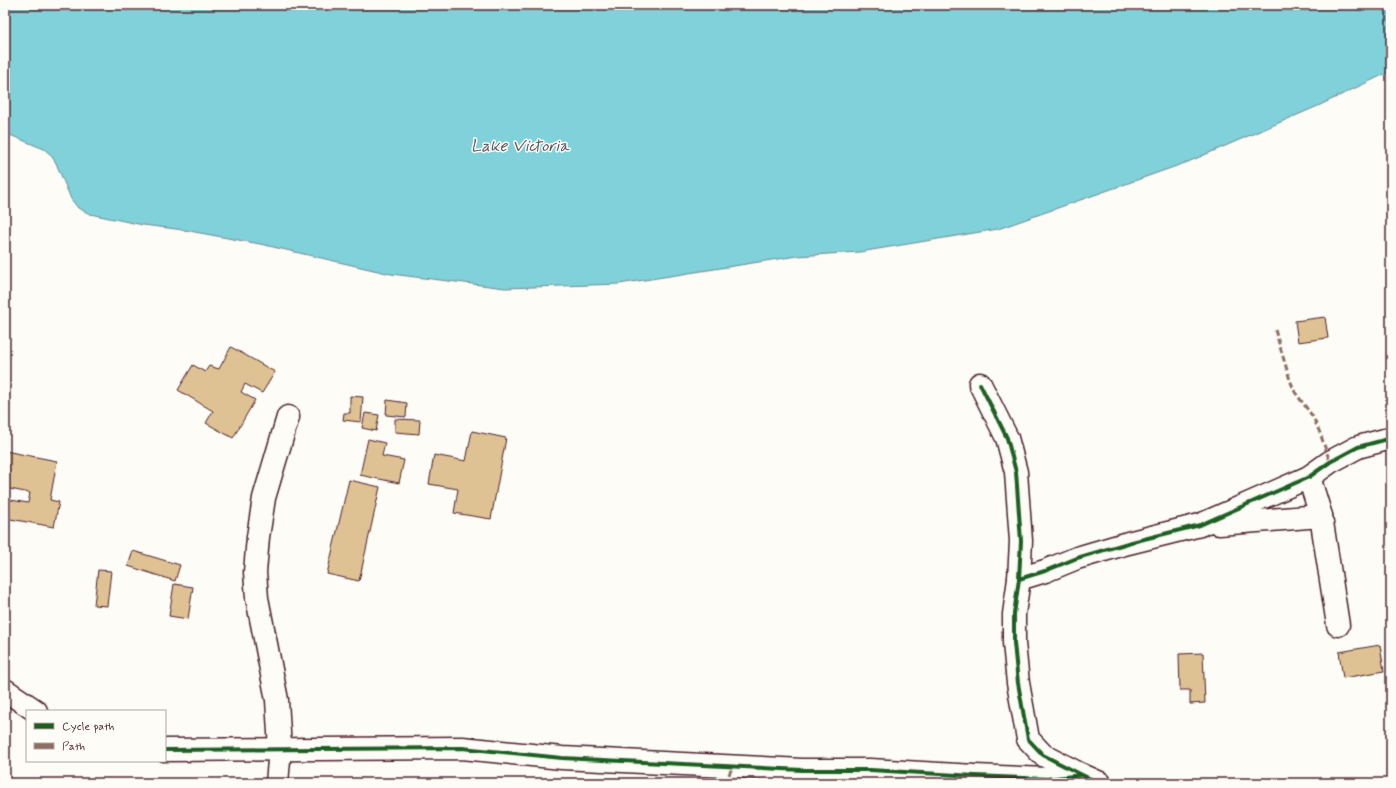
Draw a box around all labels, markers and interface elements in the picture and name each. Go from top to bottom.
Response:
water label: Lake Victoria [471,135,570,157]
legend [26,710,166,762]
text: Cycle path [62,719,114,735]
text: Path [62,739,85,755]

